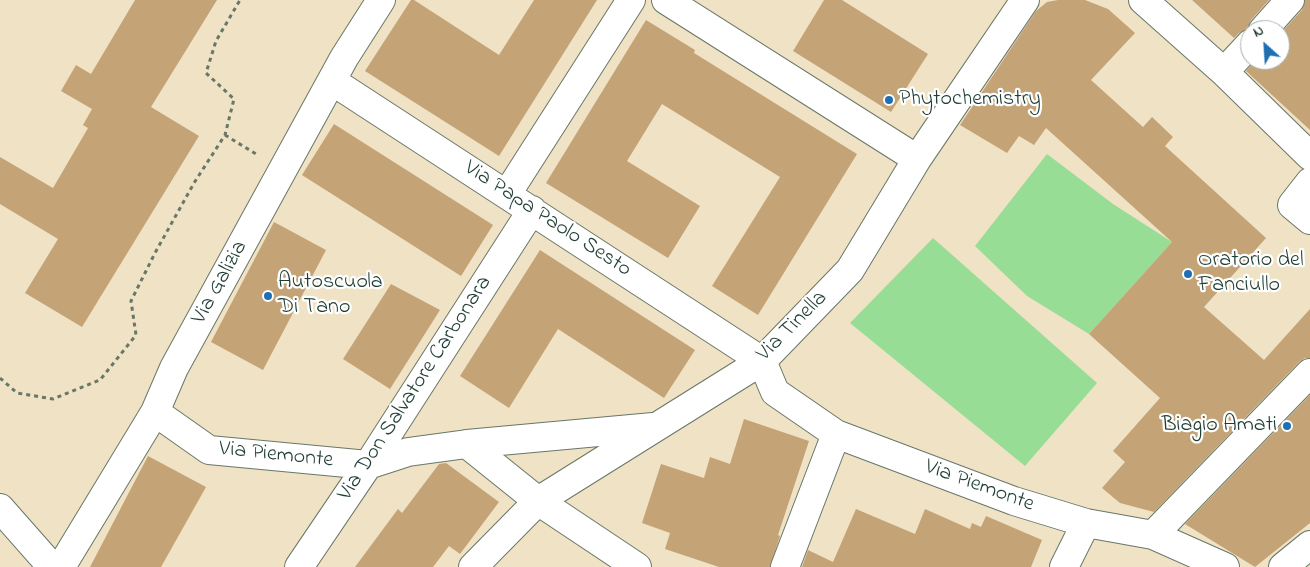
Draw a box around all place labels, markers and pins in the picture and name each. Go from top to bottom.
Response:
place label: Phytochemistry [899,87,1041,113]
marker: Phytochemistry [883,94,895,106]
place label: Oratorio del Fanciullo [1198,248,1304,300]
marker: Oratorio del Fanciullo [1182,268,1194,280]
place label: Autoscuola Di Tano [278,270,383,322]
marker: Autoscuola Di Tano [262,290,274,302]
place label: Biagio Amati [1162,413,1277,439]
marker: Biagio Amati [1281,420,1293,432]

